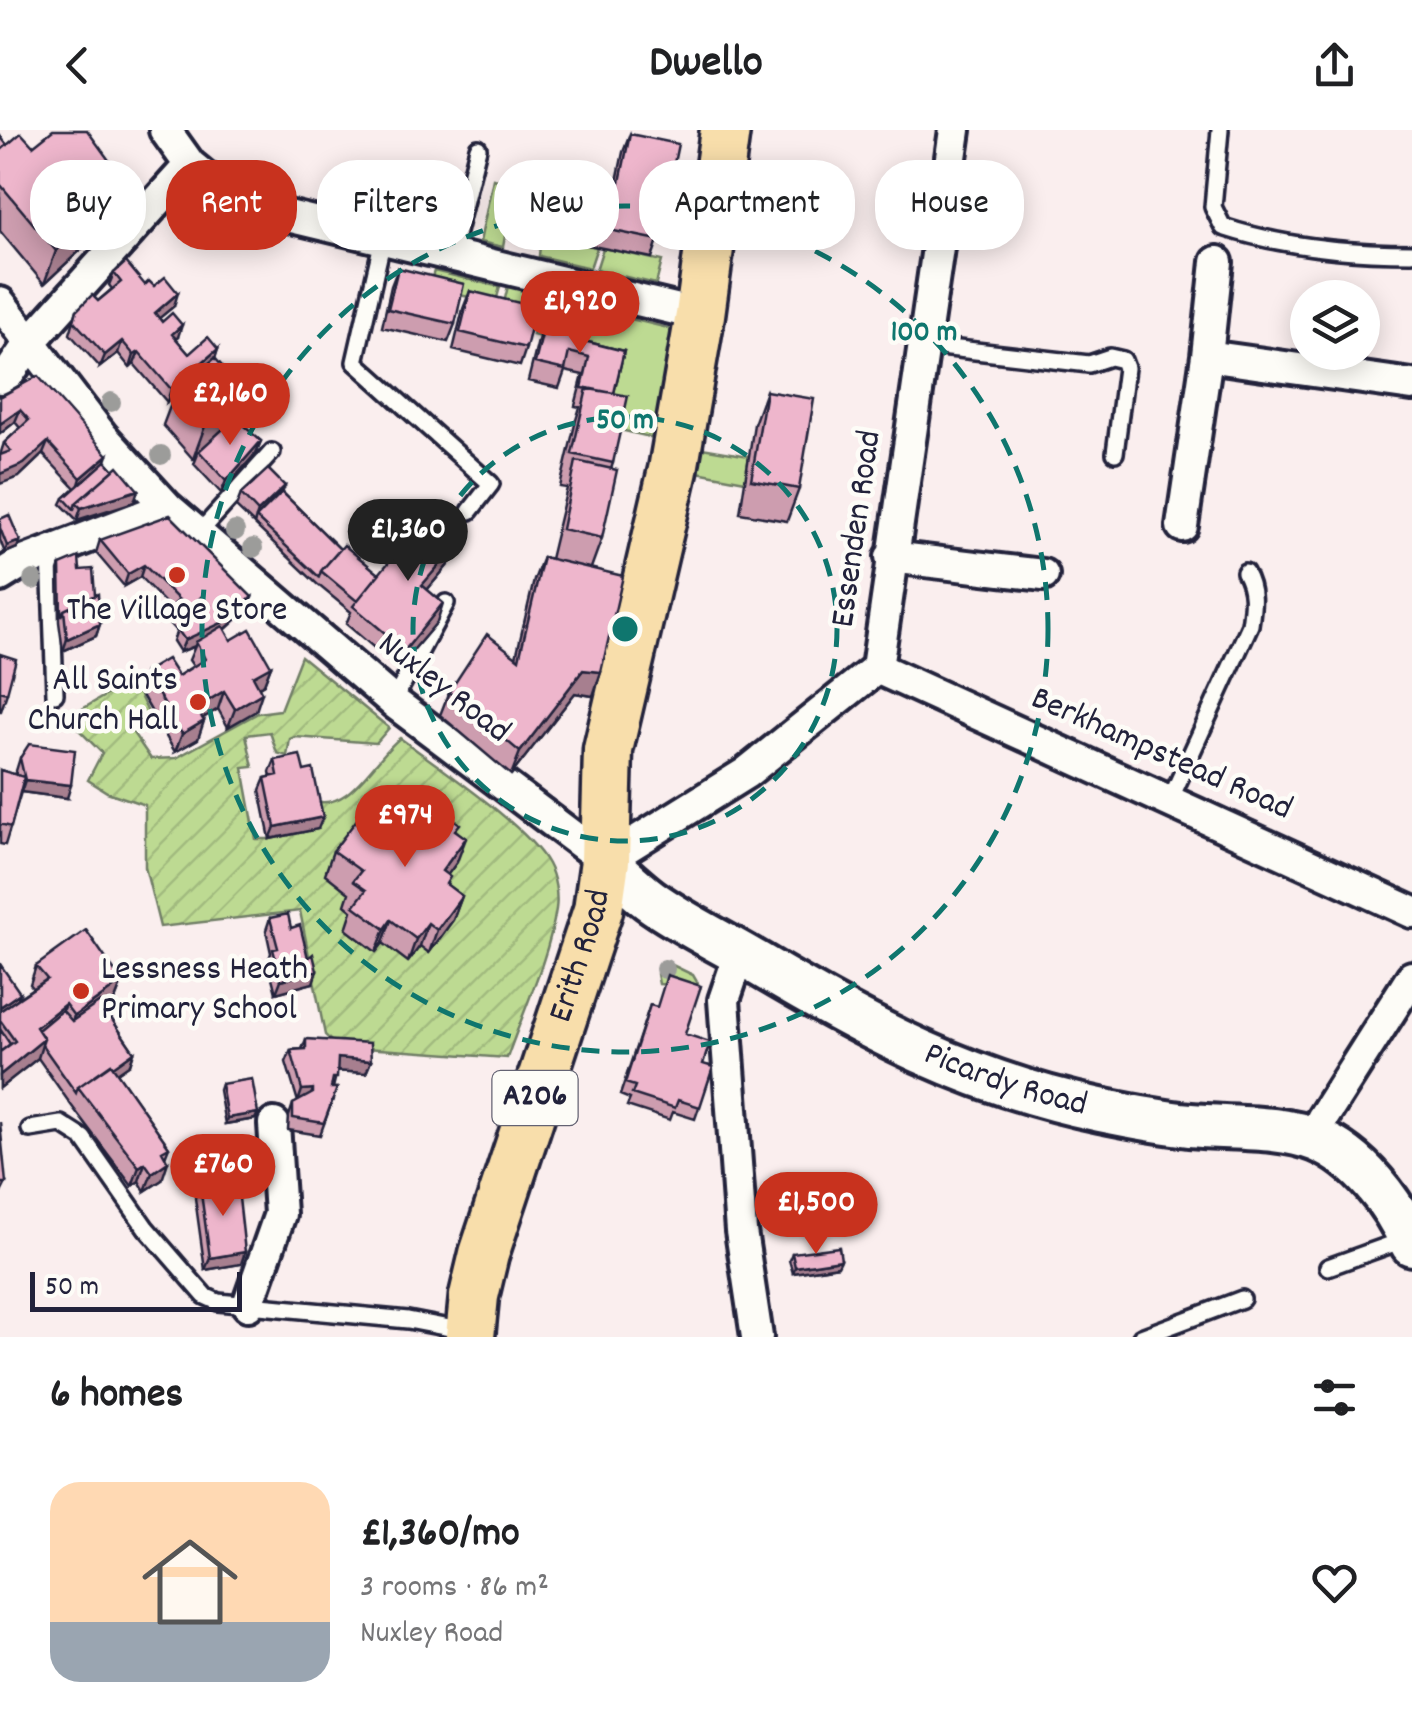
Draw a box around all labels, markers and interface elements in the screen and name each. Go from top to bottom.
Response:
text: Dwello [649,33,763,97]
icon: back [50,38,105,93]
icon: share [1307,38,1362,93]
chip: Buy [30,160,146,250]
chip: Rent [166,160,297,250]
chip: Filters [317,160,474,250]
chip: New [494,160,619,250]
chip: Apartment [639,160,855,250]
chip: House [875,160,1024,250]
pin: £1,920 [499,271,661,356]
text: £1,920 [542,280,618,326]
map controls [1290,280,1380,370]
button: layers [1290,280,1380,370]
text: 100 m [891,313,957,356]
pin: £2,160 [149,363,311,448]
text: £2,160 [192,372,268,418]
text: 50 m [596,401,654,444]
street label: Essenden Road [819,427,897,631]
pin: £1,360 [327,499,489,584]
text: £1,360 [370,508,446,554]
marker: The Village Store [166,564,188,586]
place label: The Village Store [67,587,287,637]
centre of rings [607,611,643,647]
street label: Nuxley Road [366,621,520,757]
place label: All Saints Church Hall [27,657,178,747]
street label: Berkhampstead Road [1022,675,1300,835]
marker: All Saints Church Hall [187,691,209,713]
pin: £974 [346,785,464,870]
text: £974 [377,794,433,840]
street label: Erith Road [537,887,626,1030]
place label: Lessness Heath Primary School [101,946,308,1036]
marker: Lessness Heath Primary School [70,980,92,1002]
street label: Picardy Road [915,1031,1092,1131]
road number: A206 [492,1071,578,1125]
pin: £760 [164,1134,282,1219]
text: £760 [192,1143,254,1189]
pin: £1,500 [735,1172,897,1257]
text: £1,500 [777,1181,855,1227]
scale bar [30,1267,242,1312]
text: 50 m [45,1269,99,1309]
text: 6 homes [50,1367,183,1427]
icon: filters [1307,1370,1362,1425]
text: £1,360/mo [360,1506,520,1566]
icon: home [130,1522,250,1642]
icon: heart [1307,1555,1362,1610]
text: 3 rooms · 86 m² [360,1566,549,1612]
text: Nuxley Road [360,1612,503,1658]

